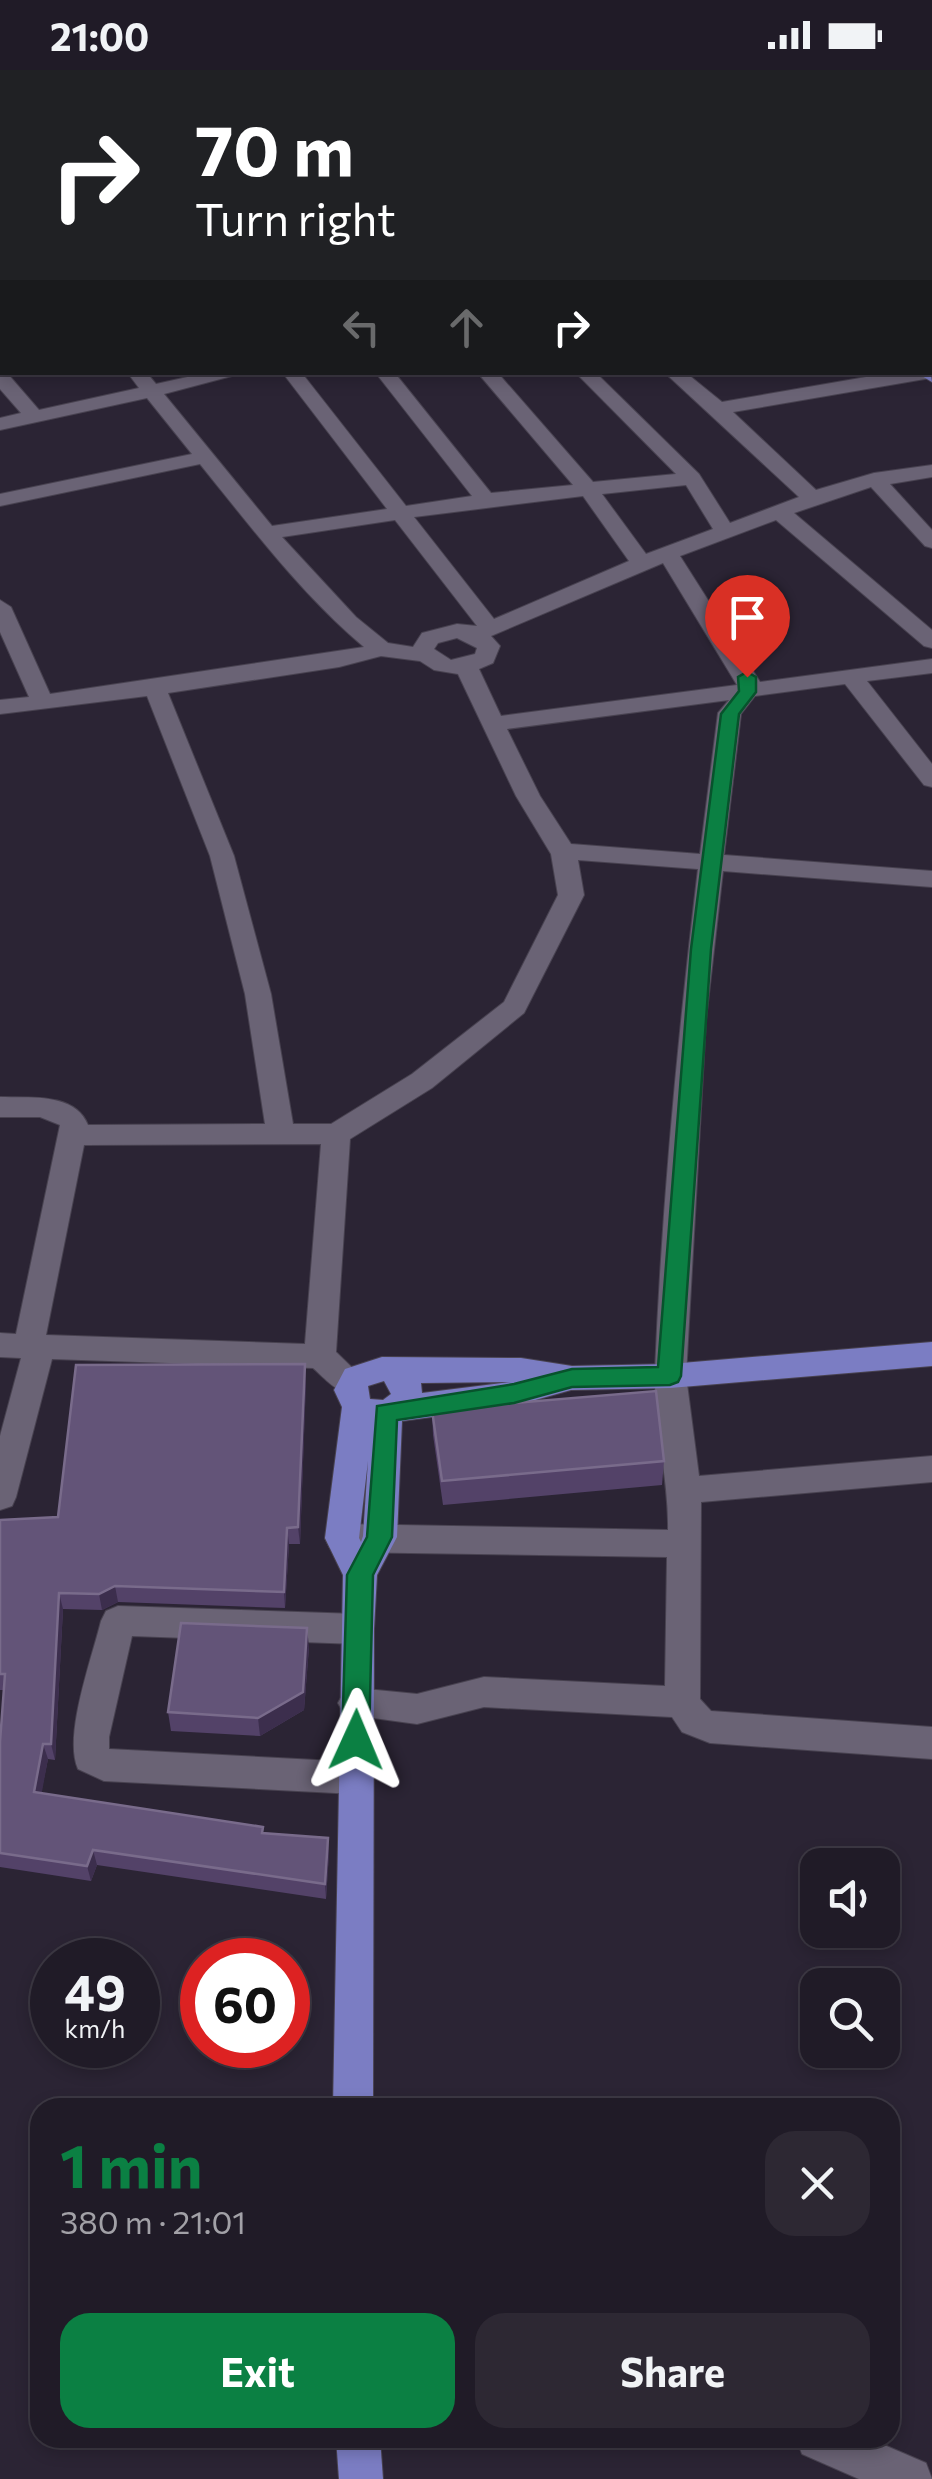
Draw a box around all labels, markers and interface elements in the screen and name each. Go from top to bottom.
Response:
text: 21:00 [50,12,149,59]
text: 70 m [195,105,354,190]
icon: right [30,110,160,240]
text: Turn right [195,190,396,245]
icon: left [334,300,389,355]
icon: ahead [439,300,494,355]
icon: right [544,300,599,355]
pin [705,575,790,678]
icon: arrive [720,590,775,645]
position arrow [304,1688,408,1792]
map controls [800,1848,900,2068]
button: sound [800,1848,900,1948]
speed limit sign: 60 [180,1938,310,2068]
text: 49 [64,1960,126,2021]
button: search [800,1968,900,2068]
text: km/h [65,2013,125,2043]
text: 1 min [60,2127,202,2200]
button: close [765,2131,870,2236]
text: 380 m · 21:01 [60,2201,246,2241]
button: Exit [60,2313,455,2428]
button: Share [475,2313,870,2428]

